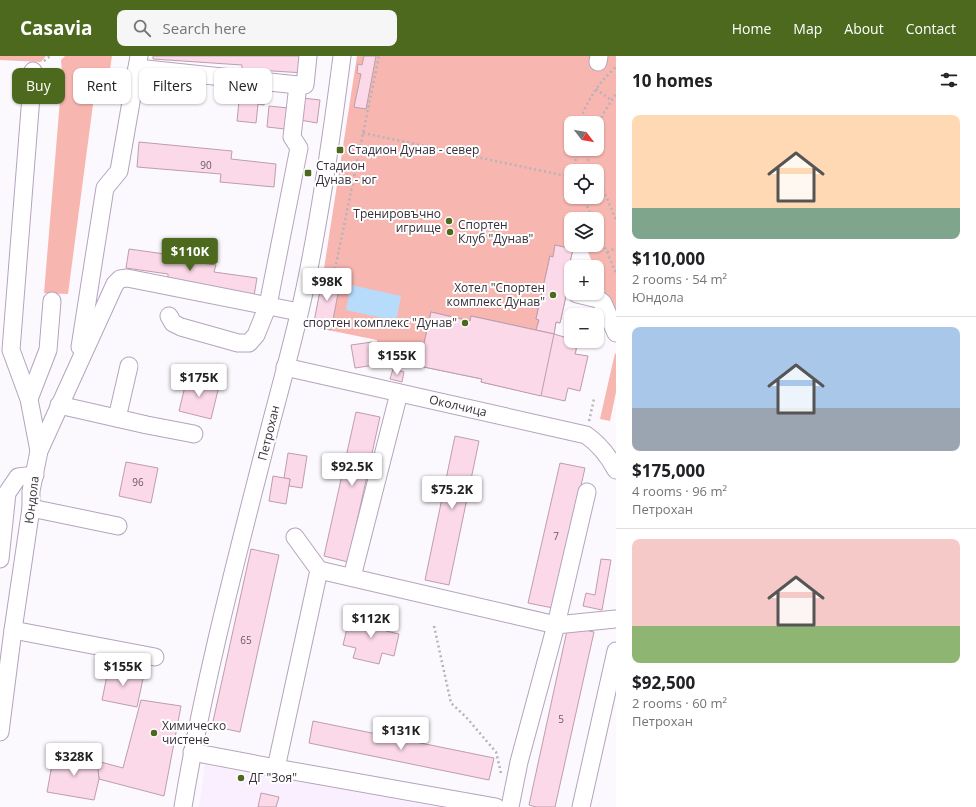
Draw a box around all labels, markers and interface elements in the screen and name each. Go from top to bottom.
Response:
search box [117,10,397,46]
text: Casavia [20,15,93,41]
icon: search [131,17,153,39]
text: Search here [163,18,246,38]
text: Home [732,19,771,38]
text: Map [793,19,822,38]
text: About [844,19,884,38]
text: Contact [906,19,956,38]
chip: Buy [12,68,65,104]
chip: Rent [73,68,131,104]
chip: Filters [139,68,206,104]
chip: New [214,68,272,104]
text: 10 homes [632,69,713,92]
icon: filters [938,69,960,91]
north arrow [564,116,604,156]
map controls [564,116,604,348]
place label: Стадион Дунав - север [348,141,479,158]
icon: home [760,141,832,213]
marker: Стадион Дунав - север [335,145,345,155]
place label: Стадион Дунав - юг [316,157,377,188]
house number: 90 [200,158,212,172]
button: locate [564,164,604,204]
marker: Стадион Дунав - юг [303,168,313,178]
place label: Тренировъчно игрище [353,205,441,236]
button: layers [564,212,604,252]
marker: Тренировъчно игрище [444,216,454,226]
place label: Спортен Клуб "Дунав" [458,216,533,247]
marker: Спортен Клуб "Дунав" [445,227,455,237]
pin: $110K [162,238,218,272]
text: $110K [171,242,209,260]
text: $110,000 [632,247,705,270]
button: + [564,260,604,300]
pin: $98K [303,268,351,302]
text: 2 rooms · 54 m² [632,270,727,288]
text: $98K [312,272,342,290]
place label: Хотел "Спортен комплекс Дунав" [447,279,545,310]
text: Юндола [632,288,684,306]
marker: Хотел "Спортен комплекс Дунав" [548,290,558,300]
button: − [564,308,604,348]
place label: спортен комплекс "Дунав" [303,314,457,331]
marker: спортен комплекс "Дунав" [460,318,470,328]
pin: $155K [369,342,425,376]
text: $155K [378,346,416,364]
icon: home [760,353,832,425]
pin: $175K [171,364,227,398]
text: $175K [180,368,218,386]
street label: Околчица [428,391,489,420]
street label: Петрохан [253,404,284,462]
pin: $92.5K [319,453,385,487]
text: $92.5K [331,457,373,475]
text: $175,000 [632,459,705,482]
street label: Юндола [20,475,43,525]
house number: 96 [132,475,144,489]
pin: $75.2K [419,476,485,510]
text: $75.2K [431,480,473,498]
text: 4 rooms · 96 m² [632,482,727,500]
text: Петрохан [632,500,693,518]
house number: 7 [553,529,559,543]
icon: home [760,565,832,637]
pin: $112K [343,605,399,639]
text: $112K [352,609,390,627]
house number: 65 [240,633,252,647]
pin: $155K [95,653,151,687]
text: $155K [104,657,142,675]
text: $92,500 [632,671,695,694]
text: 2 rooms · 60 m² [632,694,727,712]
house number: 5 [558,712,564,726]
text: Петрохан [632,712,693,730]
place label: Химическо чистене [162,717,226,748]
pin: $131K [373,717,429,751]
text: $131K [382,721,420,739]
marker: Химическо чистене [149,728,159,738]
pin: $328K [46,743,102,777]
text: $328K [55,747,93,765]
place label: ДГ "Зоя" [249,769,297,786]
marker: ДГ "Зоя" [236,773,246,783]

